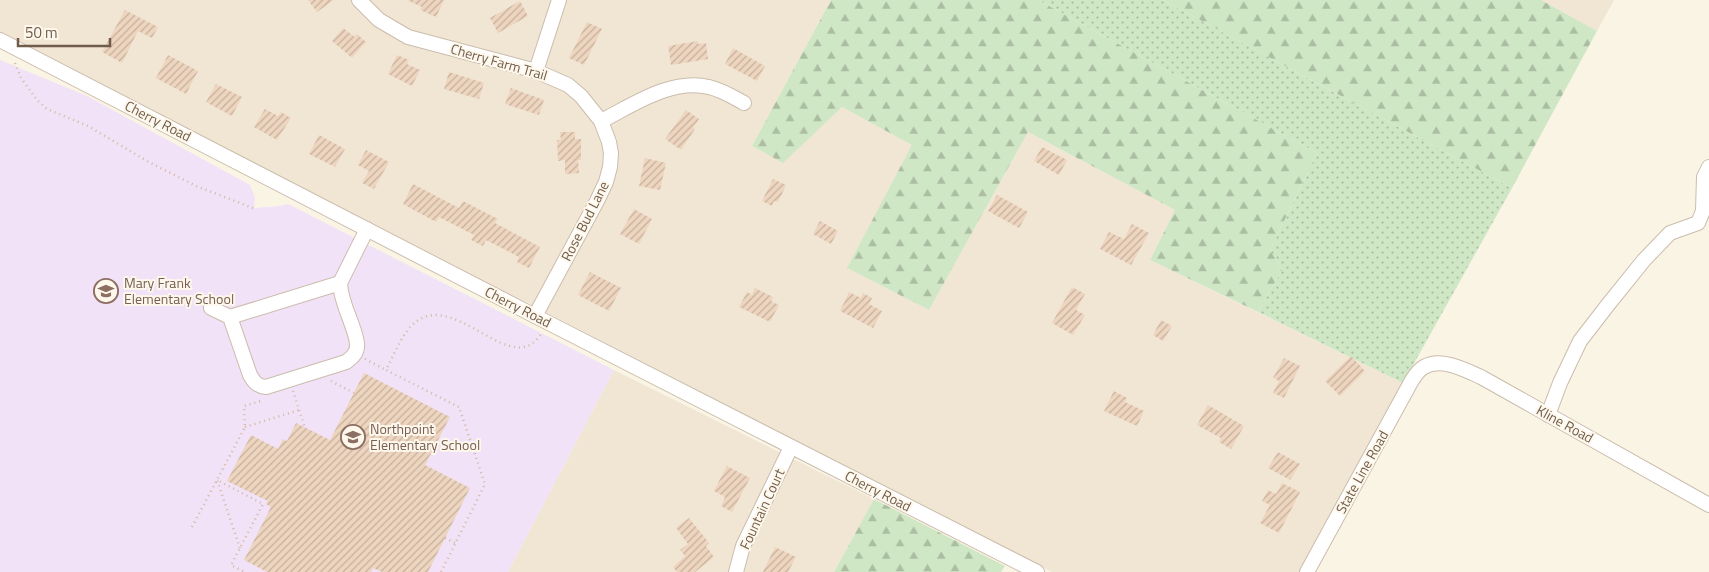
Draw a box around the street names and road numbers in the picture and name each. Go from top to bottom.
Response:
street label: Cherry Farm Trail [448,38,550,85]
street label: Cherry Road [121,95,195,146]
street label: Rose Bud Lane [555,177,614,264]
street label: Cherry Road [481,281,555,332]
street label: Kline Road [1533,399,1598,448]
street label: State Line Road [1330,426,1393,517]
street label: Fountain Court [734,465,789,553]
street label: Cherry Road [841,465,915,516]

